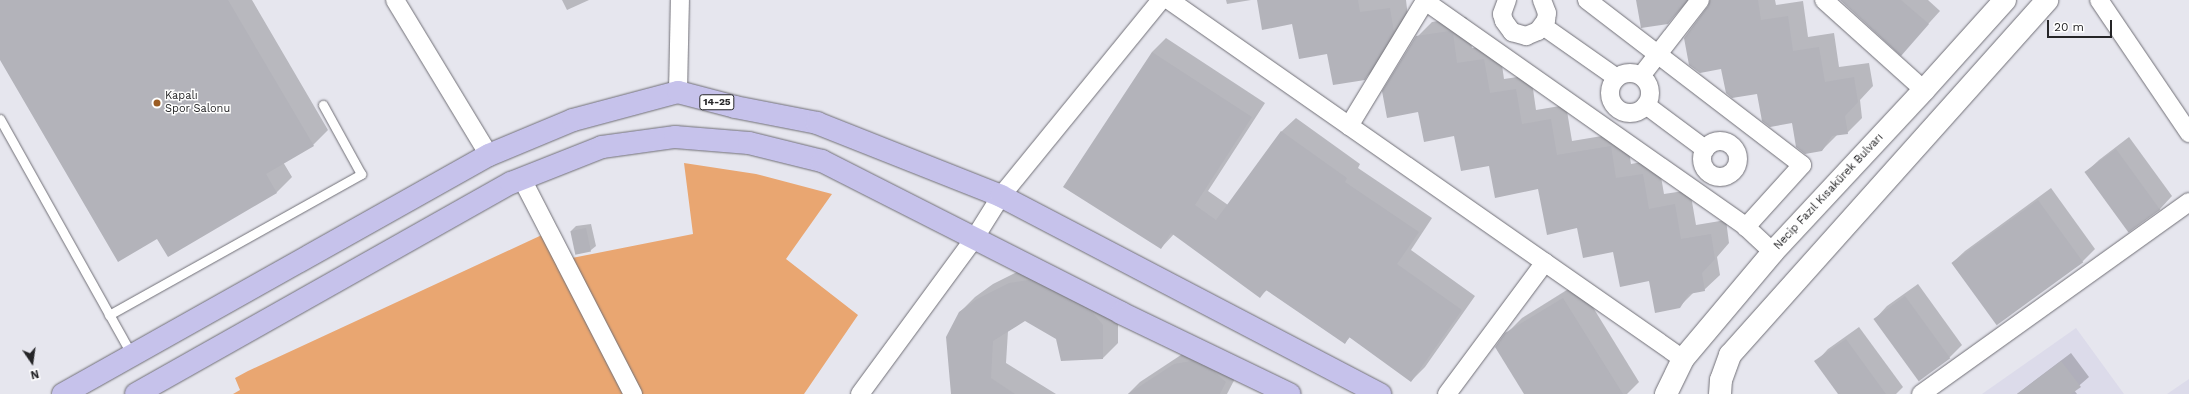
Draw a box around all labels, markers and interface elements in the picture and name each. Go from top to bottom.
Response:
scale bar [2049,12,2114,38]
text: 20 m [2054,20,2084,34]
place label: Kapalı Spor Salonu [165,90,230,116]
road number: 14-25 [699,94,735,110]
marker: Kapalı Spor Salonu [152,98,162,108]
street label: Necip Fazıl Kısakürek Bulvarı [1771,131,1887,253]
north arrow [12,342,52,382]
text: N [29,367,40,381]

